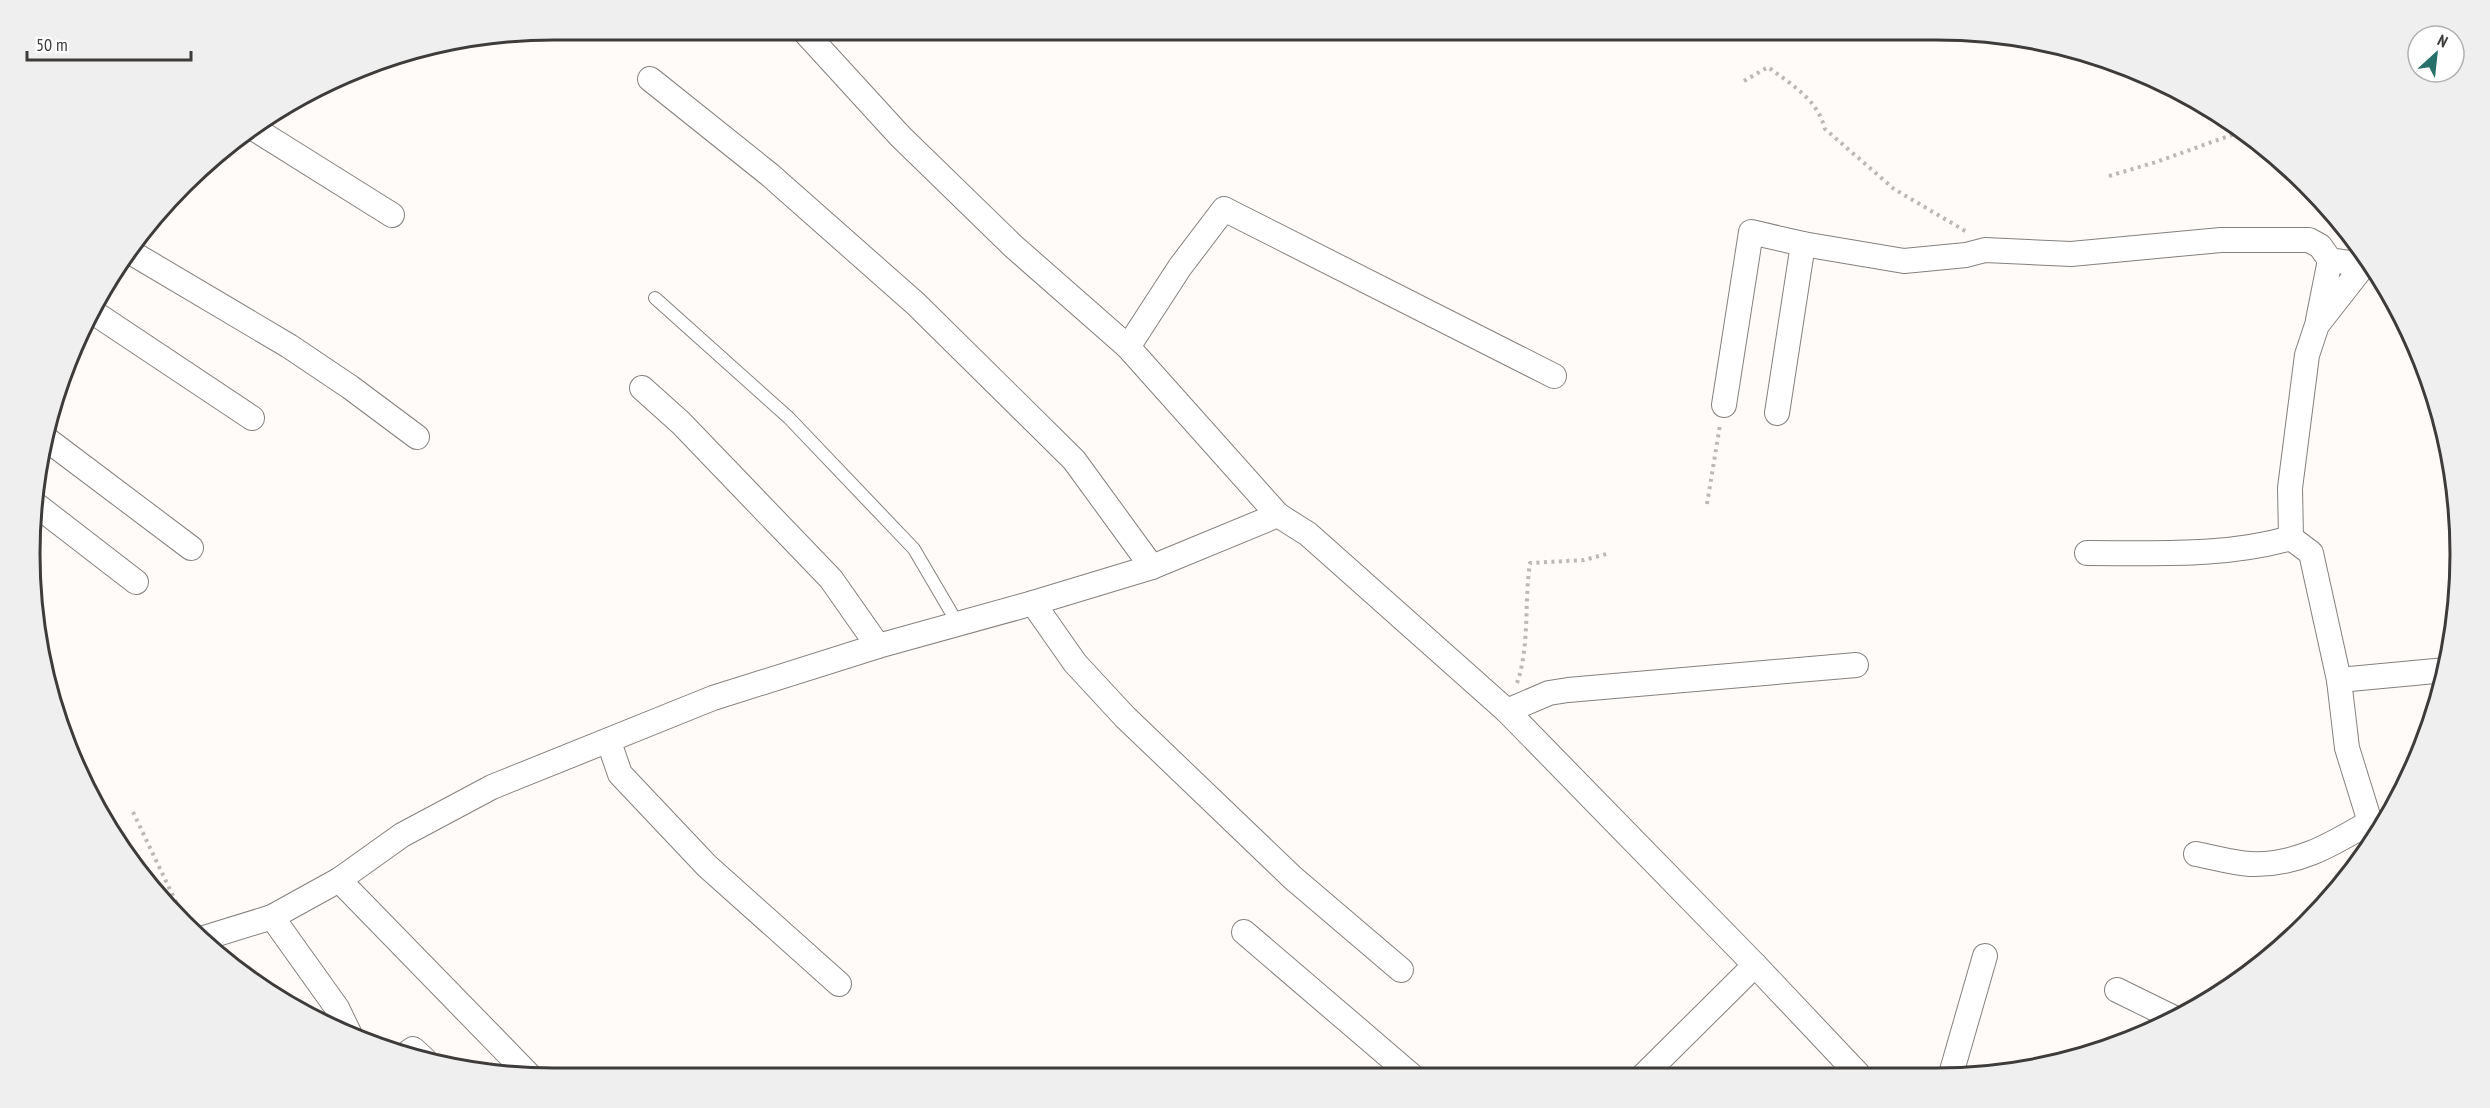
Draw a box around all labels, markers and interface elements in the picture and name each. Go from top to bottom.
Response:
scale bar [27,24,190,62]
north arrow [2406,24,2466,84]
text: N [2434,30,2451,52]
text: 50 m [36,33,68,56]

